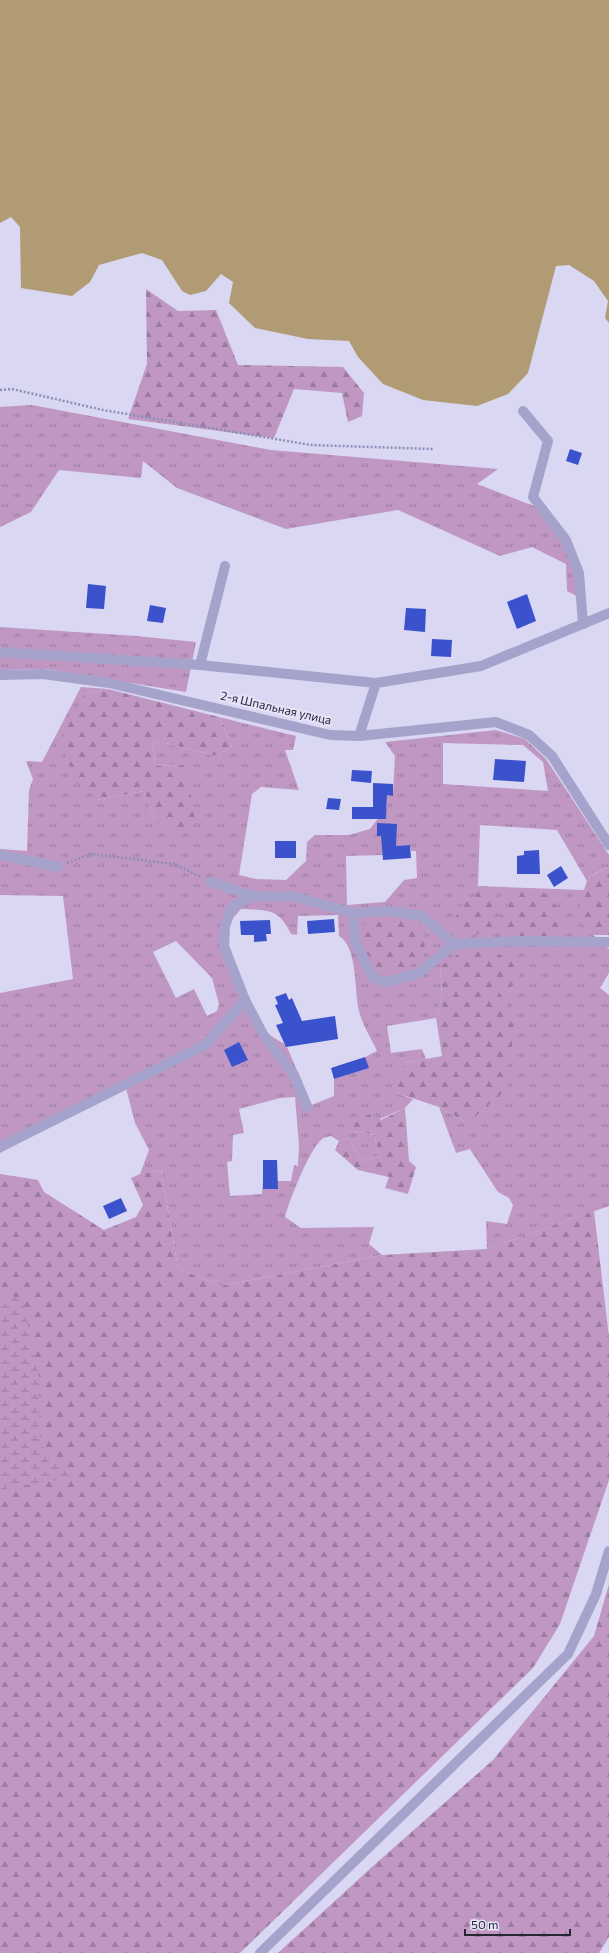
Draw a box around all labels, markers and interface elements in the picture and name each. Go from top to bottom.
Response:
street label: 2-я Шпальная улица [219,687,333,727]
scale bar [465,1911,570,1937]
text: 50 m [471,1917,499,1931]

